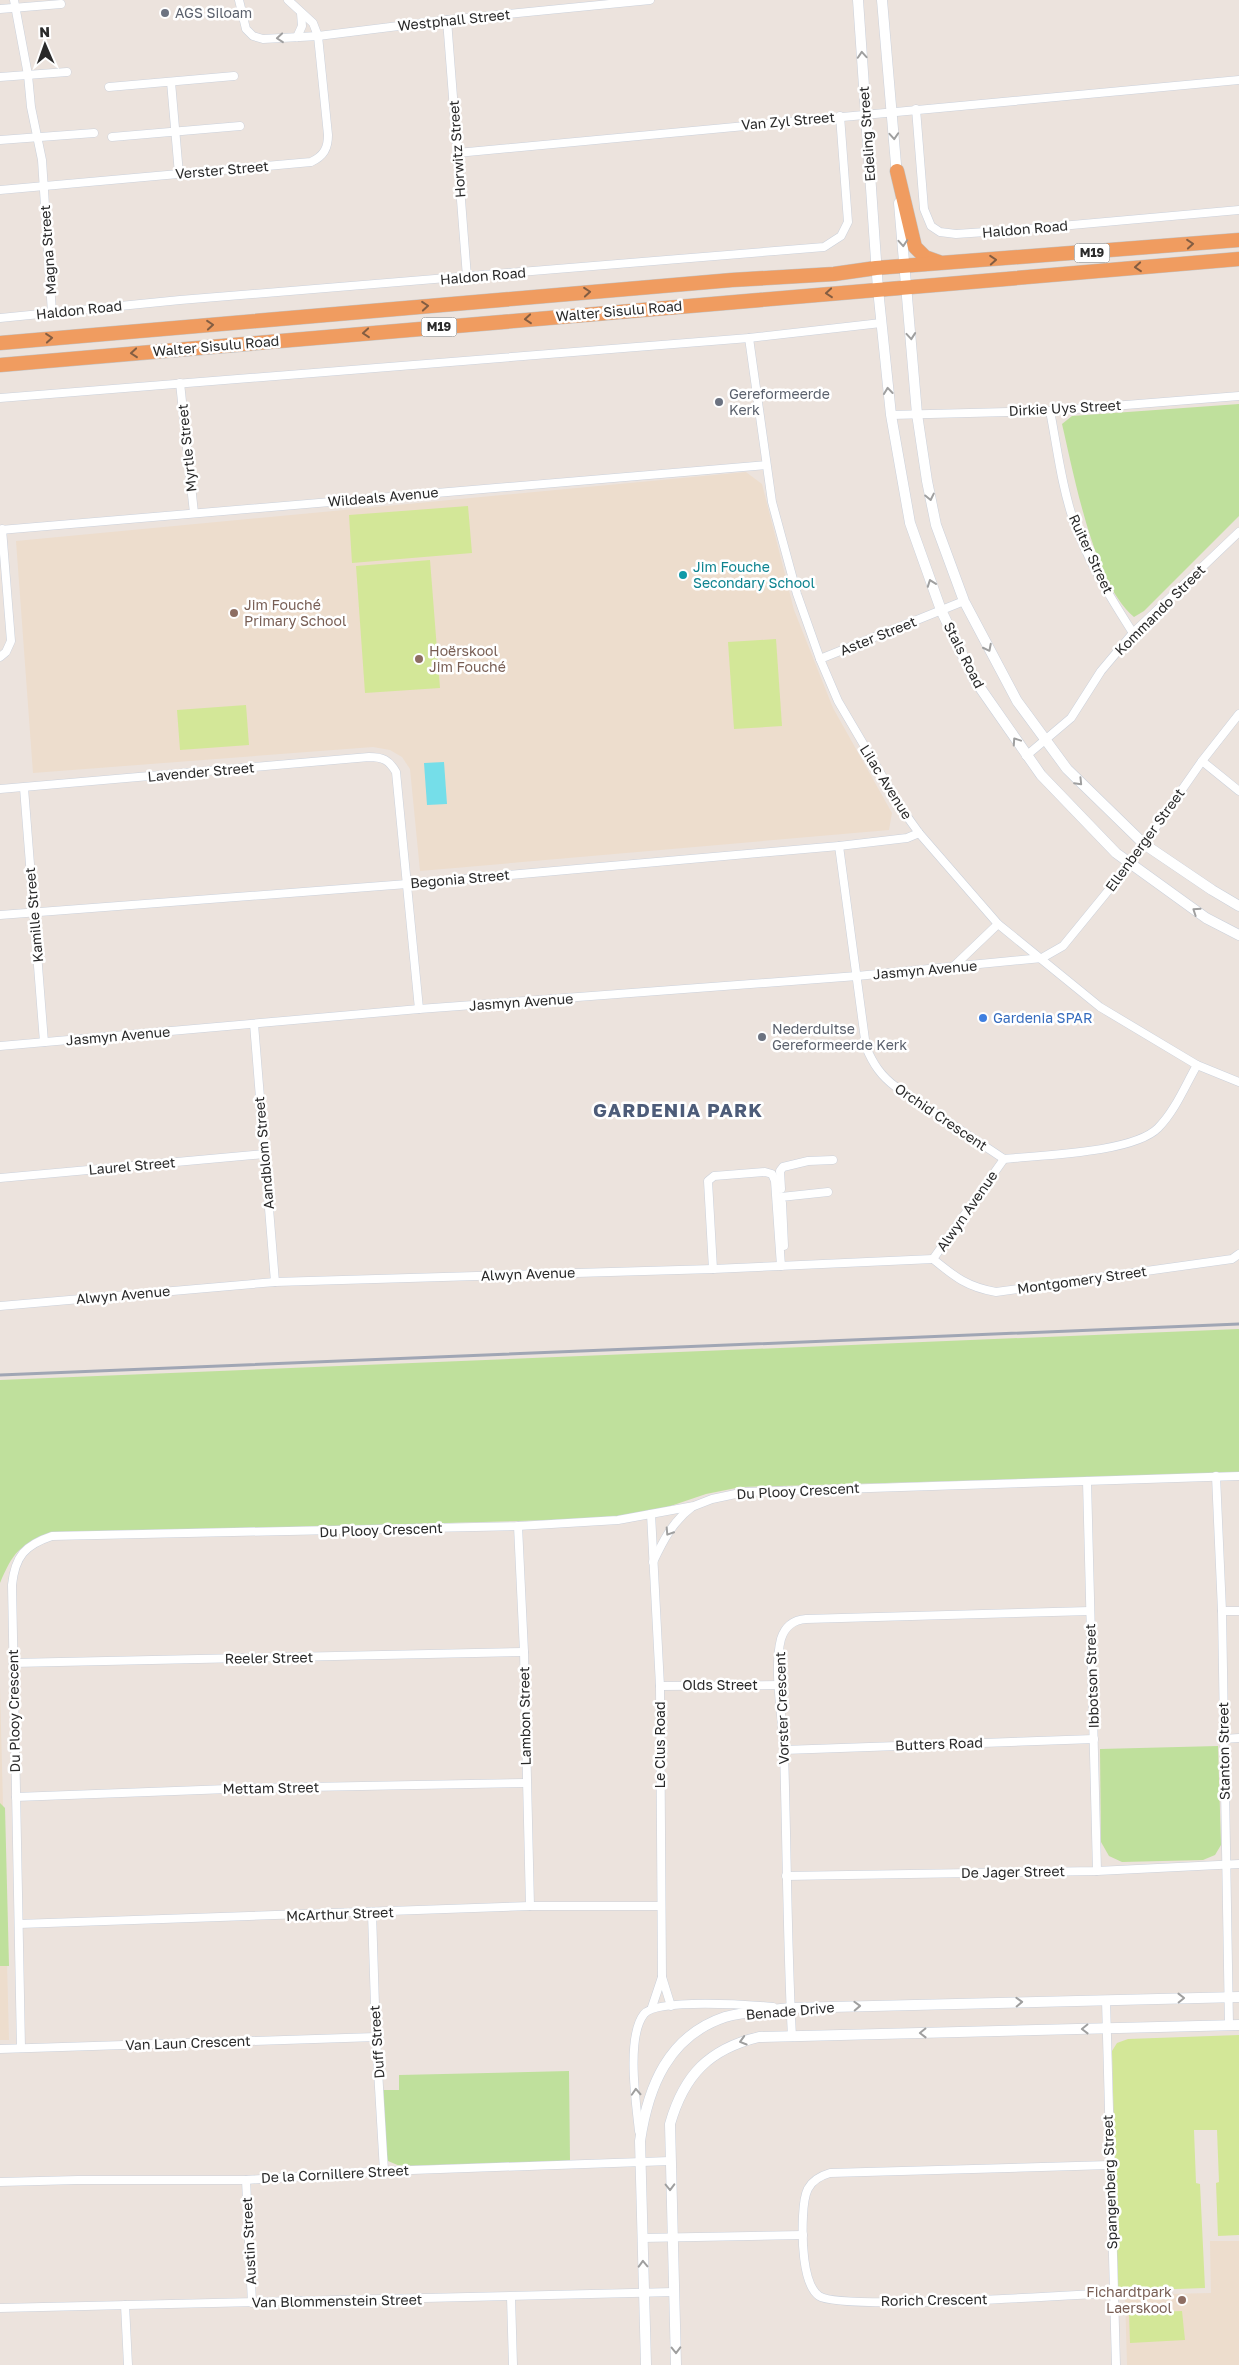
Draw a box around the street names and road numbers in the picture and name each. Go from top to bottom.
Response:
street label: Westphall Street [397,5,511,34]
street label: Edeling Street [855,86,878,182]
street label: Horwitz Street [445,100,468,198]
street label: Van Zyl Street [740,108,835,133]
street label: Verster Street [175,157,269,182]
street label: Magna Street [36,205,59,296]
street label: Haldon Road [981,216,1069,241]
road number: M19 [1074,244,1110,262]
street label: Haldon Road [439,263,527,288]
street label: Walter Sisulu Road [555,296,683,325]
street label: Haldon Road [35,297,123,322]
road number: M19 [422,318,456,337]
street label: Walter Sisulu Road [152,331,280,360]
street label: Dirkie Uys Street [1008,396,1122,419]
street label: Myrtle Street [173,403,200,493]
street label: Wildeals Avenue [327,483,439,510]
street label: Ruiter Street [1066,511,1117,596]
street label: Kommando Street [1111,561,1208,658]
street label: Aster Street [837,613,918,659]
street label: Stals Road [941,619,988,691]
street label: Lilac Avenue [857,741,916,822]
street label: Lavender Street [147,758,255,785]
street label: Ellenberger Street [1101,785,1188,895]
street label: Begonia Street [410,866,510,891]
street label: Kamille Street [21,867,46,963]
street label: Jasmyn Avenue [872,956,978,983]
street label: Jasmyn Avenue [468,989,574,1014]
street label: Jasmyn Avenue [65,1022,171,1049]
street label: Orchid Crescent [892,1079,991,1154]
street label: Aandblom Street [250,1096,277,1210]
street label: Laurel Street [88,1153,176,1178]
street label: Alwyn Avenue [933,1167,1001,1254]
street label: Montgomery Street [1016,1262,1148,1297]
street label: Alwyn Avenue [480,1263,575,1284]
street label: Alwyn Avenue [75,1282,171,1307]
street label: Du Plooy Crescent [736,1479,860,1502]
street label: Du Plooy Crescent [319,1519,443,1540]
street label: Ibbotson Street [1081,1623,1102,1729]
street label: Reeler Street [225,1648,313,1667]
street label: Du Plooy Crescent [4,1649,23,1773]
street label: Vorster Crescent [771,1651,792,1765]
street label: Lambon Street [515,1666,534,1766]
street label: Olds Street [682,1676,758,1693]
street label: Le Clus Road [651,1701,668,1789]
street label: Stanton Street [1214,1702,1233,1800]
street label: Butters Road [895,1733,983,1754]
street label: Mettam Street [223,1778,319,1797]
street label: De Jager Street [961,1862,1065,1881]
street label: McArthur Street [286,1903,394,1924]
street label: Benade Drive [745,1998,835,2023]
street label: Duff Street [365,2005,388,2079]
street label: Van Laun Crescent [125,2032,251,2053]
street label: Spangenberg Street [1099,2114,1120,2250]
street label: De la Cornillere Street [260,2161,410,2186]
street label: Austin Street [238,2197,259,2285]
street label: Rorich Crescent [880,2290,988,2309]
street label: Van Blommenstein Street [252,2291,422,2310]

